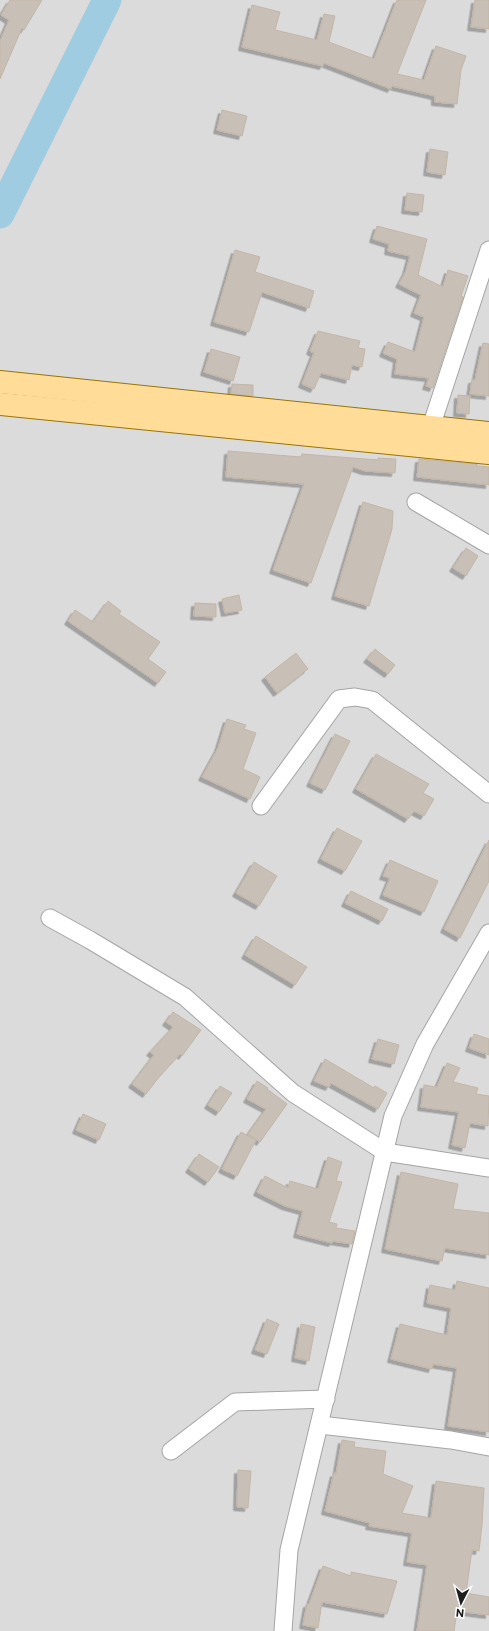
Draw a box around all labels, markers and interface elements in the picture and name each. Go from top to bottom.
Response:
north arrow [441,1583,481,1623]
text: N [455,1607,465,1620]

